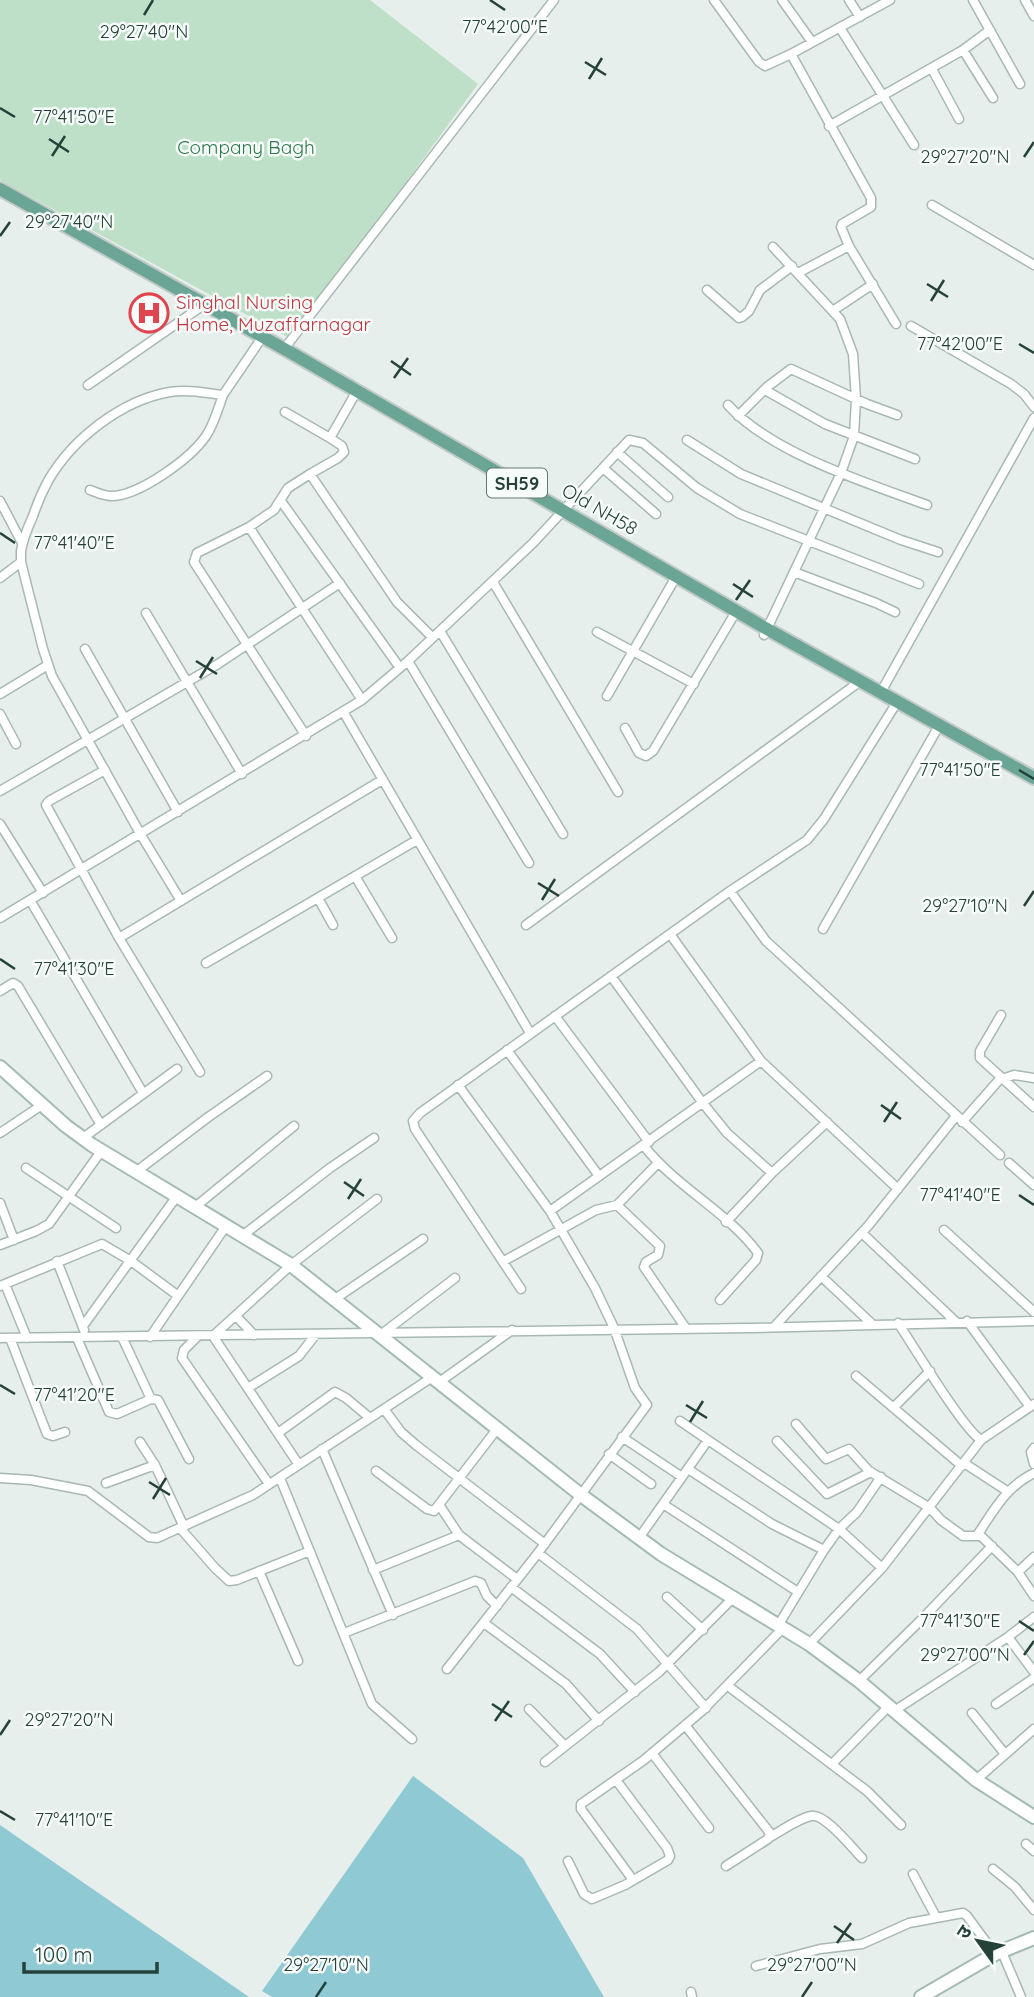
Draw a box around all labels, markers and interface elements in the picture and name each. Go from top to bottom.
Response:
text: 77°42'00"E [462,15,548,38]
text: 29°27'40"N [100,20,188,43]
text: 77°41'50"E [33,105,115,128]
park label: Company Bagh [177,135,315,159]
text: 29°27'20"N [920,145,1010,168]
text: 29°27'40"N [25,210,113,233]
place label: Singhal Nursing Home, Muzaffarnagar [176,290,372,336]
hospital icon: Singhal Nursing Home, Muzaffarnagar [128,292,170,334]
text: 77°42'00"E [917,332,1003,355]
road number: SH59 [487,468,547,498]
street label: Old NH58 [558,478,642,540]
text: 77°41'40"E [33,531,115,554]
text: 77°41'50"E [919,758,1001,781]
text: 29°27'10"N [922,894,1008,917]
text: 77°41'30"E [33,957,115,980]
text: 77°41'40"E [919,1183,1001,1206]
text: 77°41'20"E [33,1383,115,1406]
text: 77°41'30"E [919,1609,1001,1632]
text: 29°27'00"N [920,1643,1010,1666]
text: 29°27'20"N [24,1708,114,1731]
text: 77°41'10"E [35,1808,113,1831]
north arrow [943,1906,1013,1976]
text: उ [951,1920,977,1943]
scale bar [24,1930,158,1974]
text: 100 m [35,1941,93,1967]
text: 29°27'10"N [283,1953,369,1976]
text: 29°27'00"N [767,1953,857,1976]

